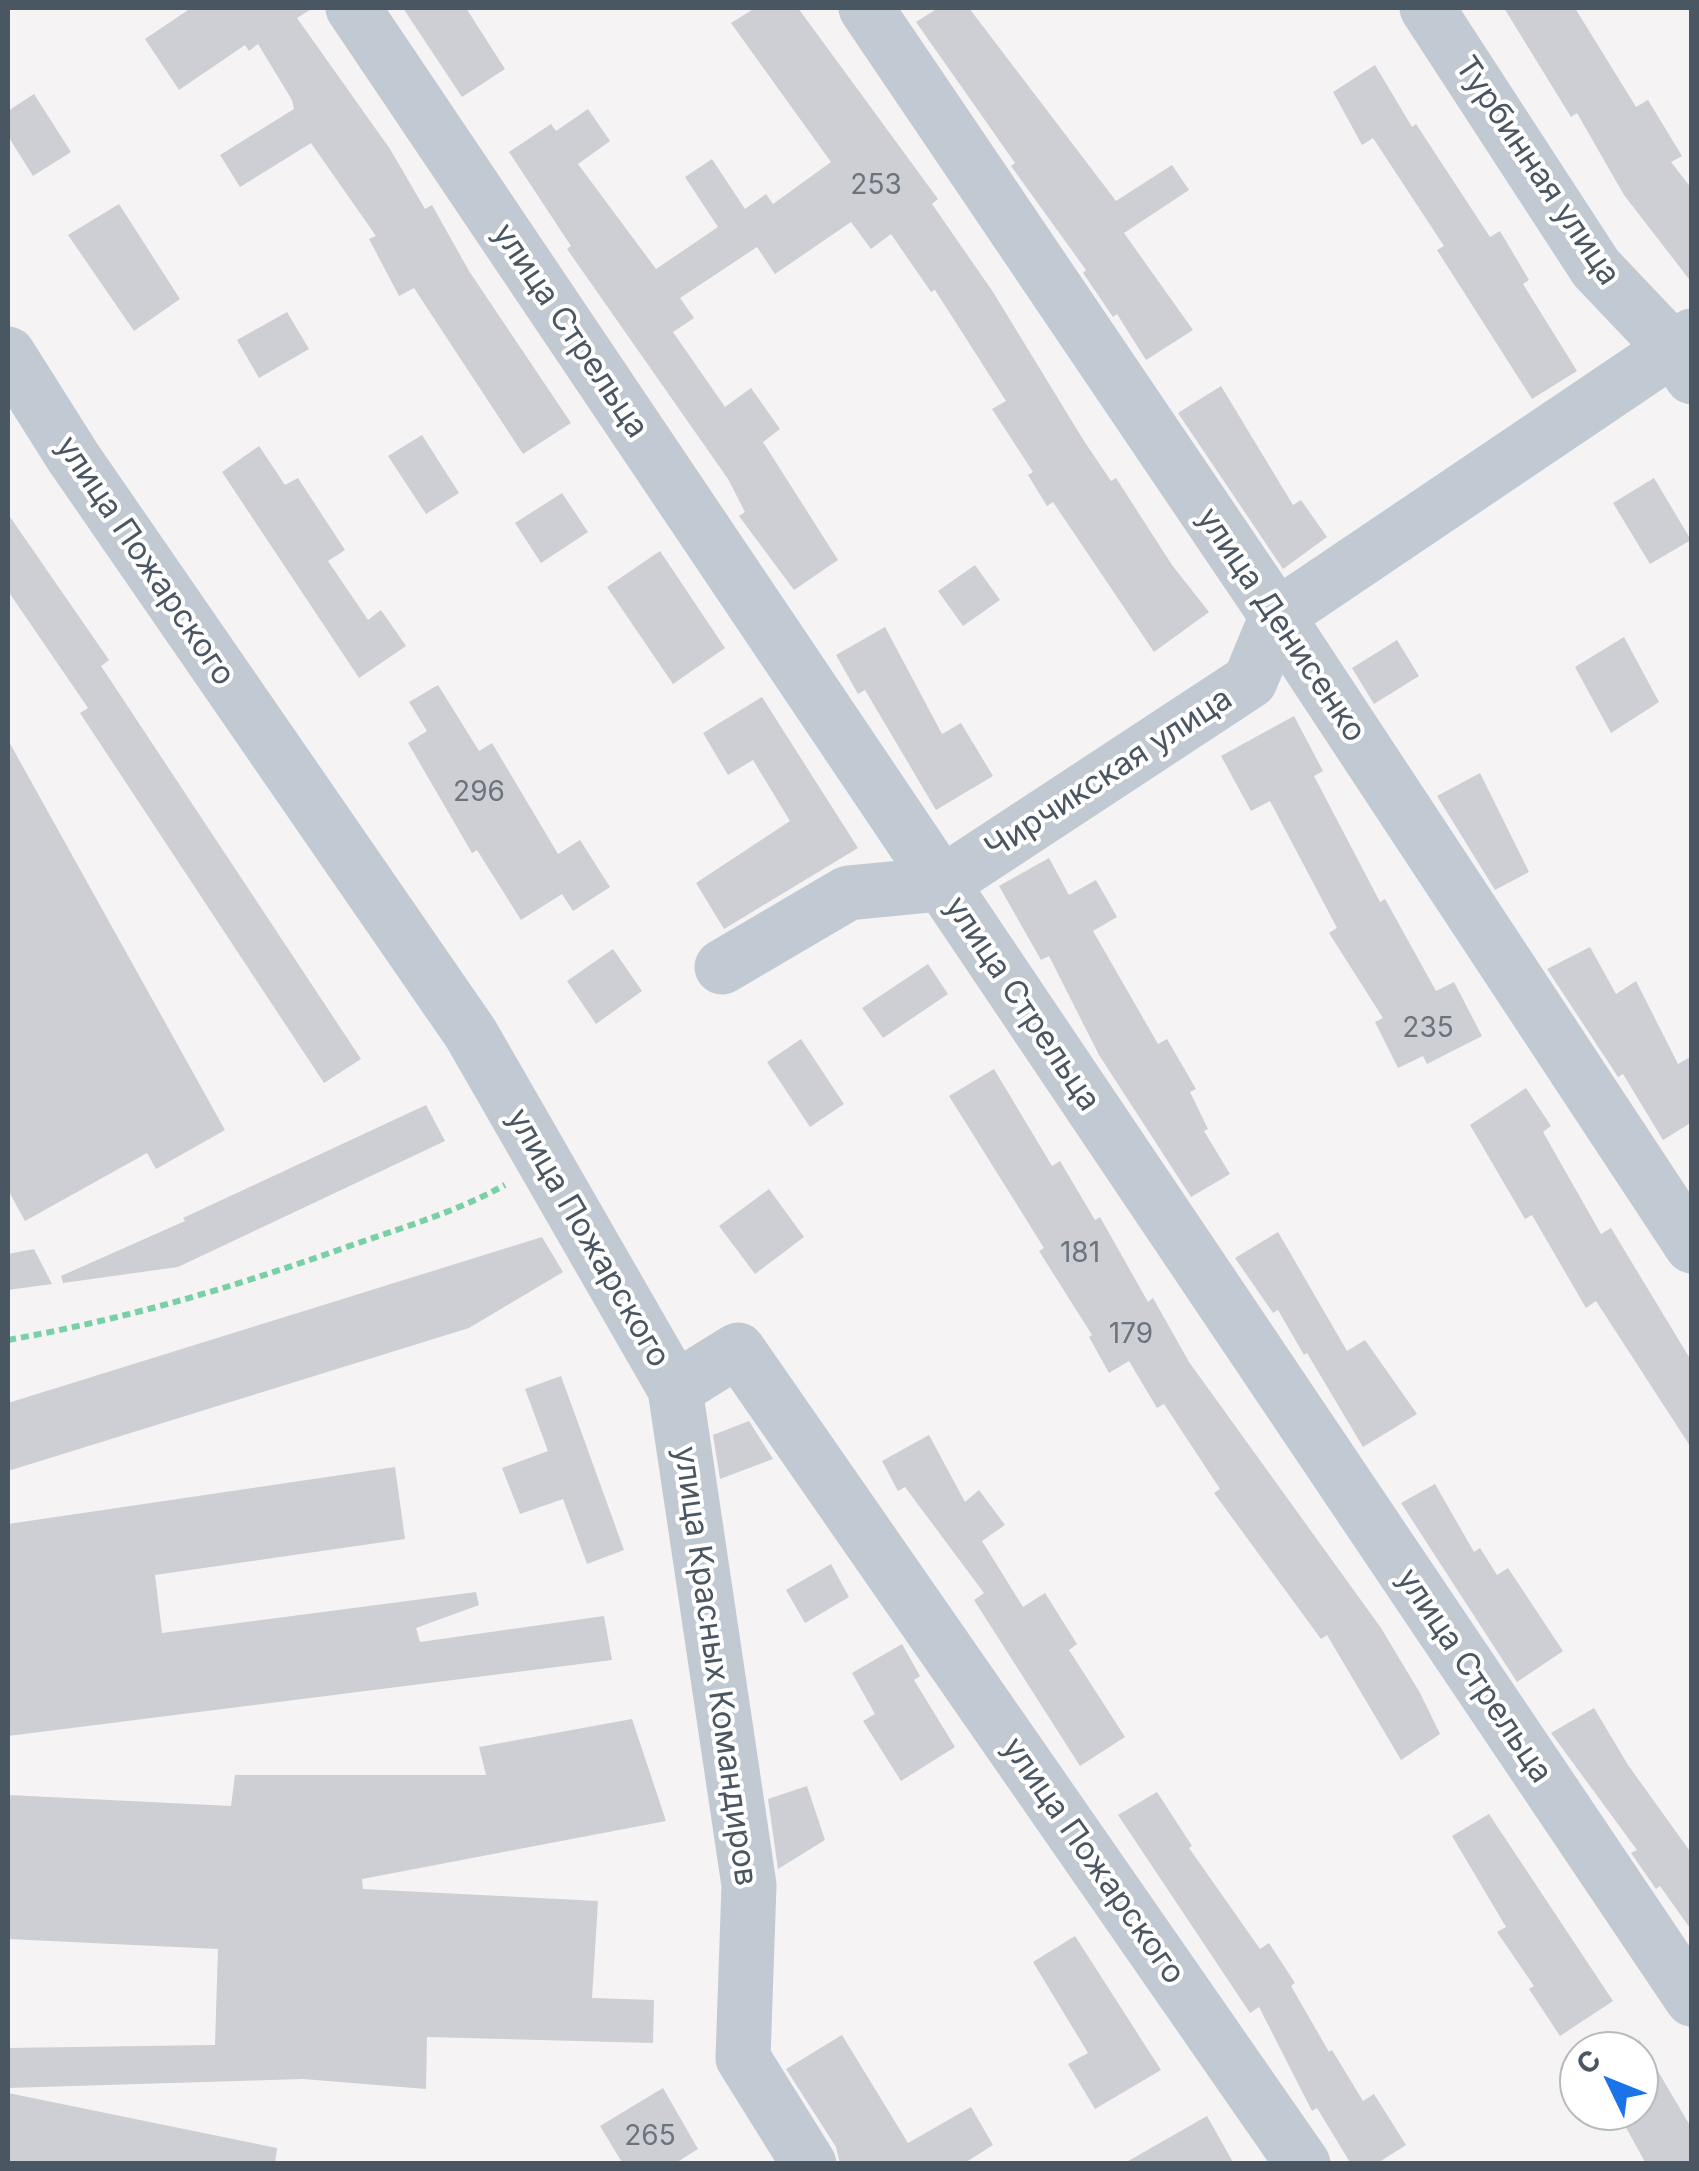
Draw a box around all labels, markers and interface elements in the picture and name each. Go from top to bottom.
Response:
street label: Турбинная улица [1446,49,1628,293]
house number: 253 [850,169,902,203]
street label: улица Стрельца [484,216,656,446]
street label: улица Пожарского [47,429,243,693]
street label: улица Денисенко [1188,501,1374,749]
street label: Чирчикская улица [978,680,1240,868]
house number: 296 [453,776,505,810]
street label: улица Стрельца [936,889,1108,1119]
house number: 235 [1402,1012,1454,1046]
street label: улица Пожарского [498,1102,678,1374]
house number: 181 [1060,1237,1100,1271]
house number: 179 [1109,1318,1153,1352]
street label: улица Красных Командиров [665,1444,765,1888]
street label: улица Стрельца [1388,1561,1560,1791]
street label: улица Пожарского [993,1730,1193,1992]
north arrow [1559,2031,1659,2131]
text: С [1569,2043,1608,2081]
house number: 265 [624,2120,676,2154]

